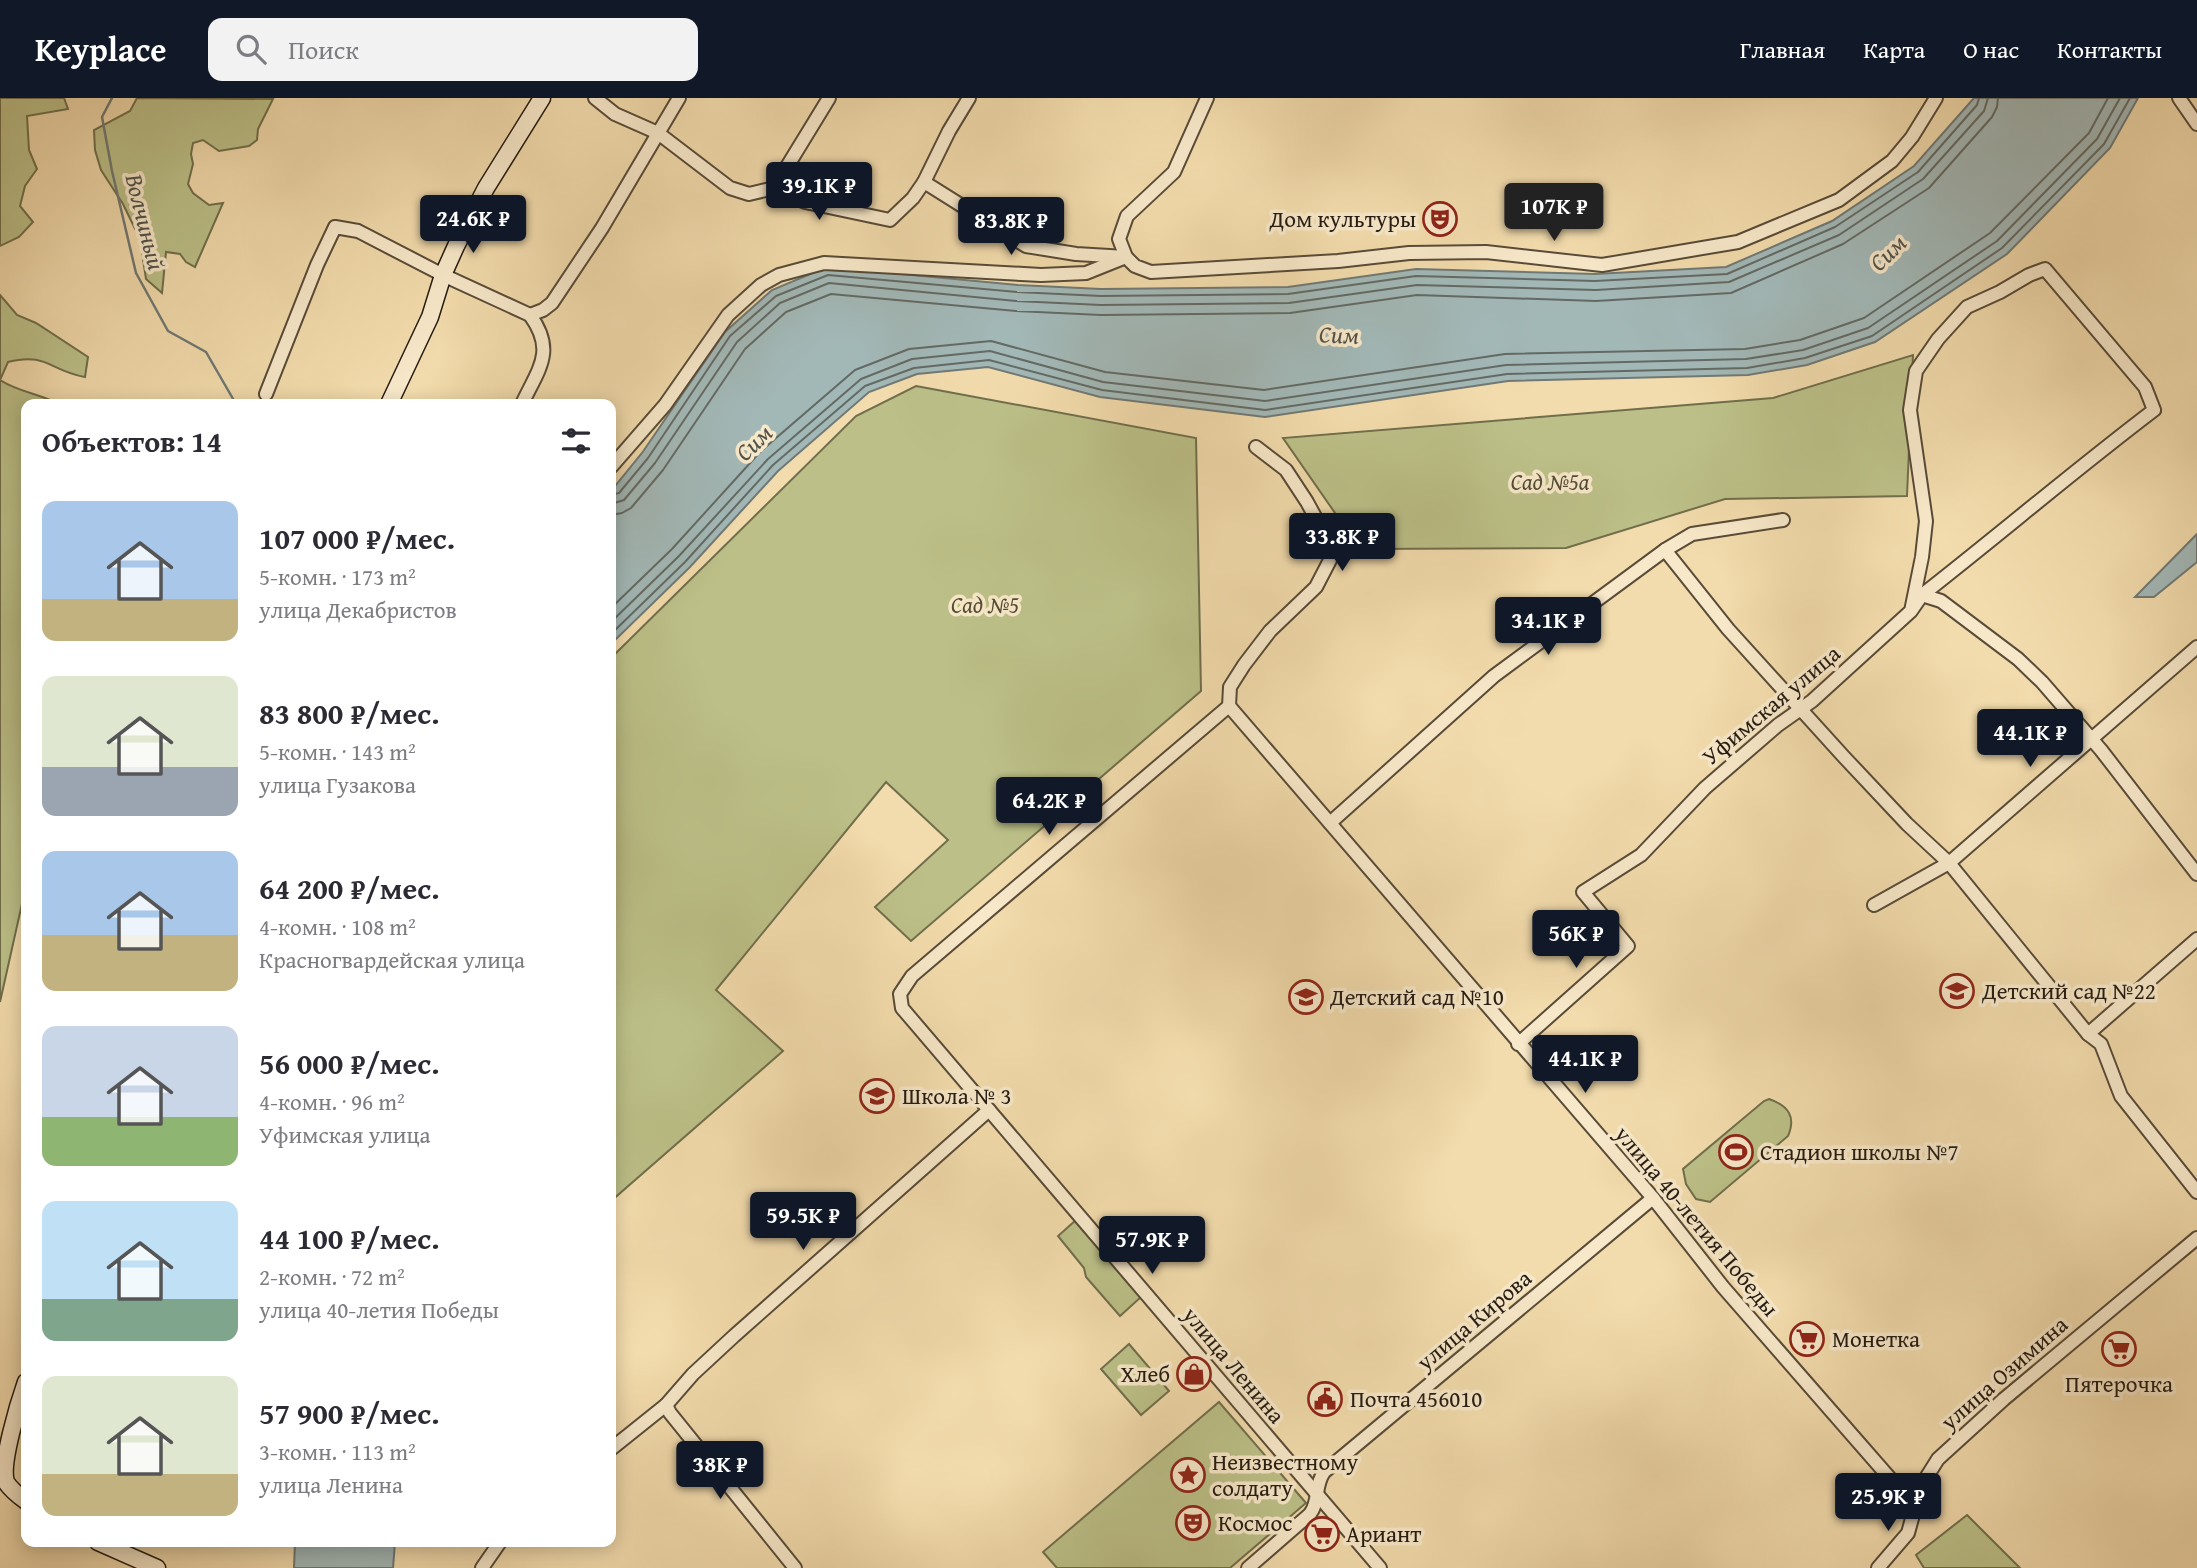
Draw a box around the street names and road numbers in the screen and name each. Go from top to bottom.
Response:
street label: Уфимская улица [1694,637,1847,772]
street label: улица 40-летия Победы [1607,1117,1787,1323]
street label: улица Кирова [1408,1262,1538,1378]
street label: улица Ленина [1175,1298,1293,1430]
street label: улица Озимина [1932,1308,2075,1438]

